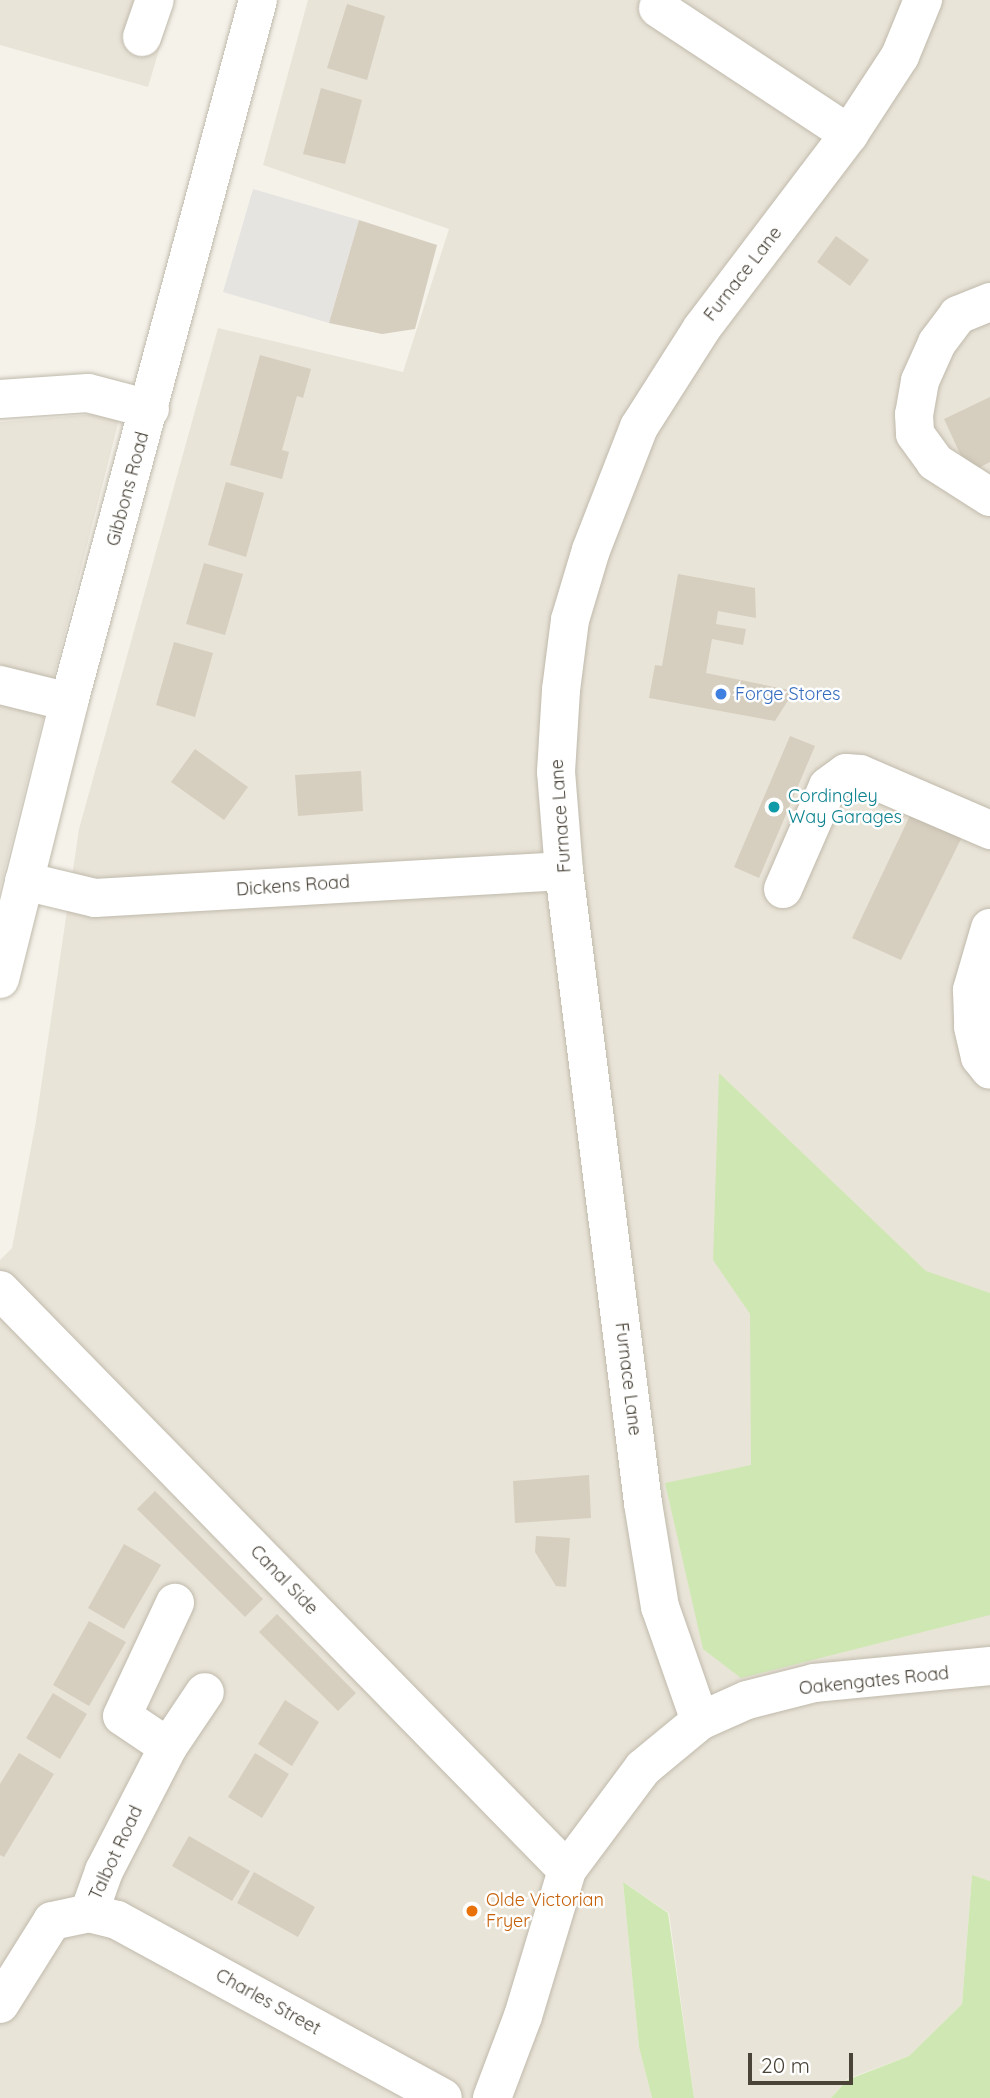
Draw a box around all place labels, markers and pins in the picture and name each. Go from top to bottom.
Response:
place label: Forge Stores [735,683,841,705]
marker: Forge Stores [713,686,729,702]
place label: Cordingley Way Garages [788,786,902,828]
marker: Cordingley Way Garages [766,799,782,815]
place label: Olde Victorian Fryer [486,1890,604,1932]
marker: Olde Victorian Fryer [464,1903,480,1919]

